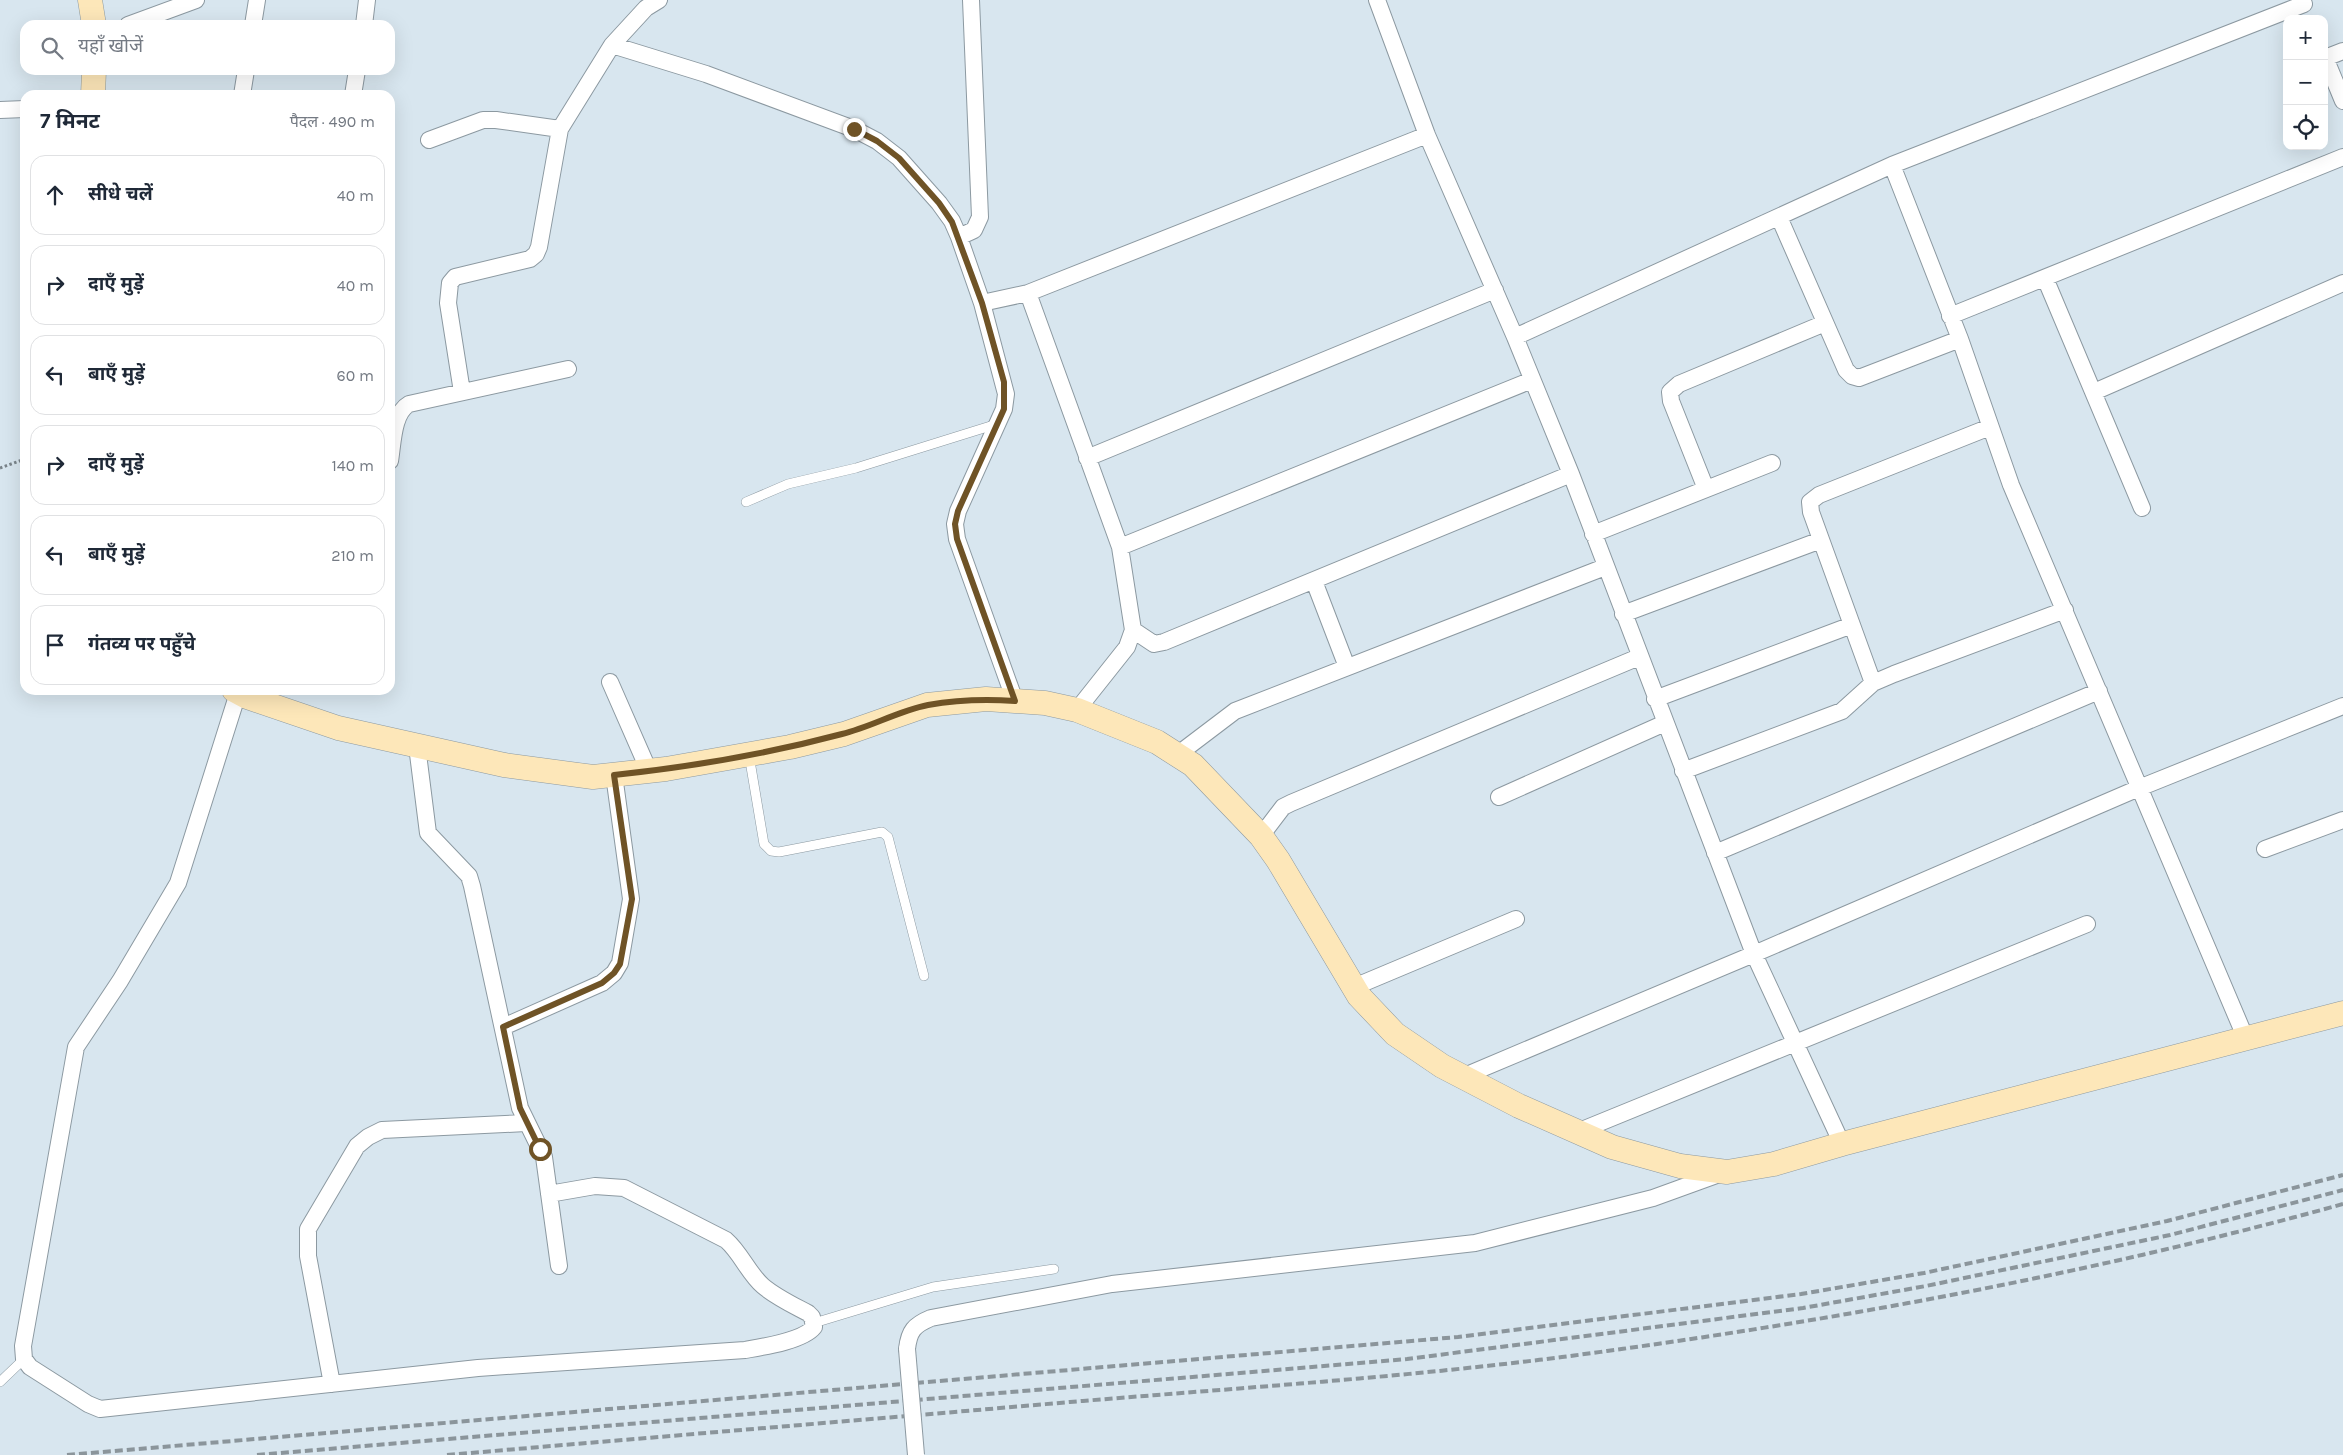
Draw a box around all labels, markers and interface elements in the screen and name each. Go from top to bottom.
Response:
map controls [2283,15,2328,150]
button: + [2283,15,2328,60]
search box [20,20,395,75]
icon: search [38,34,66,62]
text: यहाँ खोजें [78,35,143,57]
button: − [2283,60,2328,105]
button: locate [2283,105,2328,150]
text: 7 मिनट [40,109,100,133]
text: पैदल · 490 m [290,112,375,131]
route end [843,118,866,141]
icon: ahead [41,181,69,209]
text: सीधे चलें [88,183,153,205]
text: 40 m [337,186,374,205]
icon: right [41,271,69,299]
text: दाएँ मुड़ें [88,273,144,295]
text: 40 m [337,276,374,295]
icon: left [41,361,69,389]
text: बाएँ मुड़ें [88,363,145,385]
text: 60 m [337,366,374,385]
icon: right [41,451,69,479]
text: दाएँ मुड़ें [88,453,144,475]
text: 140 m [332,456,374,475]
icon: left [41,541,69,569]
text: बाएँ मुड़ें [88,543,145,565]
text: 210 m [331,546,374,565]
icon: arrive [41,631,69,659]
text: गंतव्य पर पहुँचे [88,633,195,655]
route start [529,1138,552,1161]

